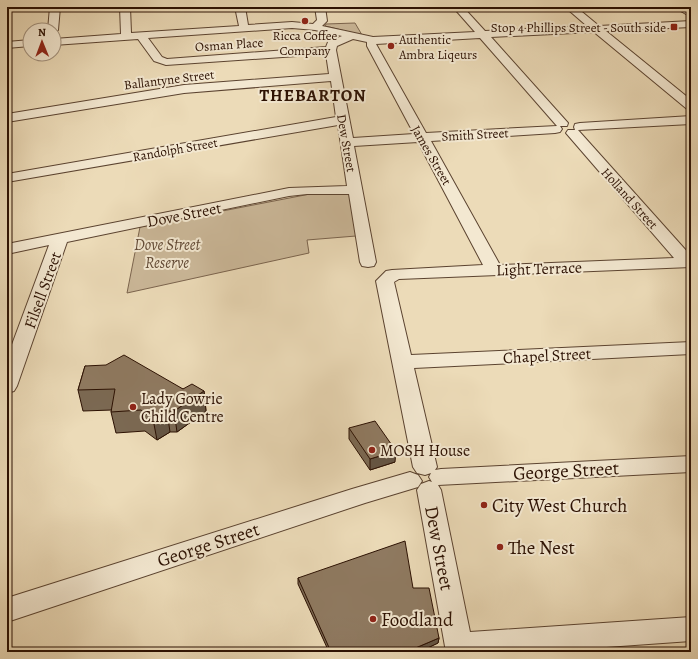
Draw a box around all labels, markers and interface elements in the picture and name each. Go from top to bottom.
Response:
marker: Ricca Coffee Company [300,16,310,26]
place label: Stop 4 Phillips Street - South side [491,19,666,36]
north arrow [22,22,62,62]
marker: Stop 4 Phillips Street - South side [669,22,679,32]
text: N [38,25,46,40]
place label: Ricca Coffee Company [273,27,338,59]
place label: Authentic Ambra Liqeurs [398,31,477,63]
street label: Osman Place [194,34,264,55]
marker: Authentic Ambra Liqeurs [386,41,396,51]
street label: Ballantyne Street [123,65,216,93]
district label: THEBARTON [259,84,367,107]
street label: Dew Street [333,113,360,174]
street label: James Street [408,122,456,189]
street label: Smith Street [441,124,510,145]
street label: Randolph Street [131,134,220,165]
street label: Holland Street [598,164,662,233]
street label: Dove Street [145,197,223,233]
park label: Dove Street Reserve [134,234,201,274]
street label: Filsell Street [19,249,67,332]
street label: Light Terrace [496,257,582,281]
street label: Chapel Street [503,343,592,369]
place label: Lady Gowrie Child Centre [141,388,224,428]
marker: Lady Gowrie Child Centre [128,402,138,412]
place label: MOSH House [380,440,470,462]
marker: MOSH House [367,445,377,455]
street label: George Street [512,455,620,487]
place label: City West Church [492,493,627,519]
marker: City West Church [479,500,489,510]
street label: Dew Street [418,504,460,593]
street label: George Street [154,516,263,574]
place label: The Nest [508,535,575,561]
marker: The Nest [495,542,505,552]
place label: Foodland [381,607,454,633]
marker: Foodland [368,614,378,624]

